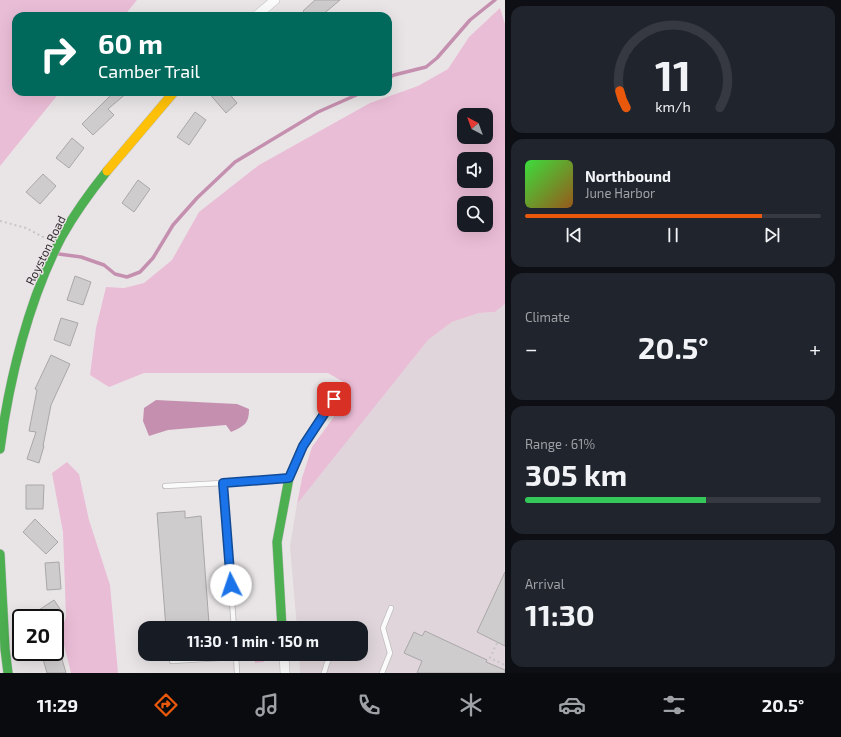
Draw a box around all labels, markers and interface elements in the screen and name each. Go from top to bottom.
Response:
text: 60 m [98,26,163,60]
icon: right [32,28,84,80]
text: 11 [655,49,691,99]
text: Camber Trail [98,60,200,82]
text: km/h [655,97,691,114]
north arrow [457,108,493,144]
map controls [457,108,493,232]
button: sound [457,152,493,188]
text: Northbound [585,167,671,185]
text: June Harbor [585,185,655,201]
button: search [457,196,493,232]
street label: Royston Road [22,213,68,287]
icon: previous [563,224,585,246]
icon: pause [662,224,684,246]
icon: next [761,224,783,246]
text: Climate [525,309,570,325]
text: 20.5° [638,329,709,365]
text: − [525,335,538,361]
text: + [809,335,821,361]
pin [317,382,351,416]
icon: arrive [323,388,345,410]
text: Range · 61% [525,436,595,452]
text: 305 km [525,456,627,492]
position arrow [210,564,252,606]
text: Arrival [525,576,565,592]
text: 11:30 [525,596,595,632]
speed limit sign: 20 [12,609,64,661]
text: 11:30 · 1 min · 150 m [187,632,319,650]
icon: directions [152,691,180,719]
icon: music [253,691,281,719]
icon: phone [355,691,383,719]
icon: climate [457,691,485,719]
icon: car [558,691,586,719]
icon: filters [660,691,688,719]
text: 11:29 [37,694,78,716]
text: 20.5° [762,694,804,716]

